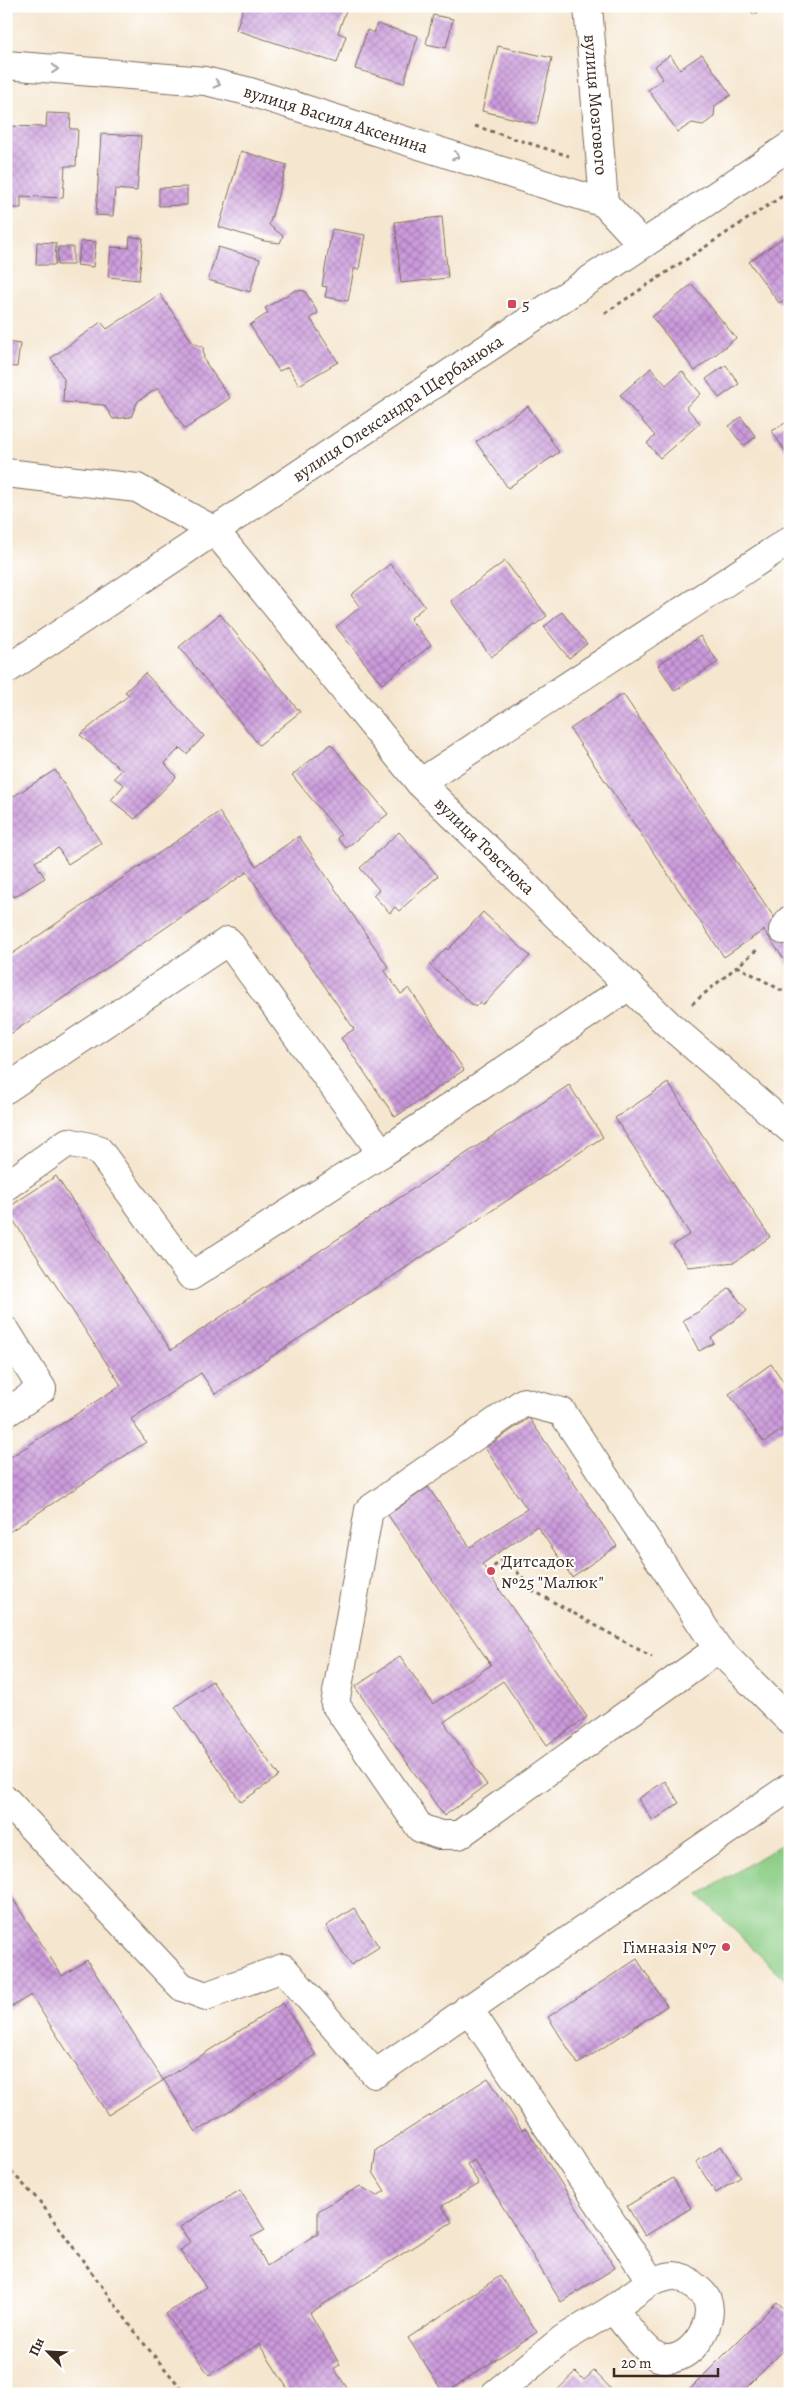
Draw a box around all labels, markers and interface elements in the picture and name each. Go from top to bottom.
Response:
street label: вулиця Мозгового [578,33,614,176]
one-way arrow [51,63,59,74]
one-way arrow [212,78,220,88]
street label: вулиця Василя Аксенина [241,79,432,159]
one-way arrow [451,151,459,161]
place label: 5 [522,292,530,316]
marker: 5 [506,298,518,310]
street label: вулиця Олександра Щербанюка [287,329,508,487]
street label: вулиця Товстюка [429,792,541,901]
place label: Дитсадок №25 "Малюк" [501,1549,604,1594]
marker: Дитсадок №25 "Малюк" [485,1565,497,1577]
place label: Гімназія №7 [622,1935,716,1959]
marker: Гімназія №7 [720,1941,732,1953]
north arrow [22,2328,72,2378]
text: Пн [24,2335,49,2359]
scale bar [614,2345,717,2377]
text: 20 m [621,2353,652,2373]

